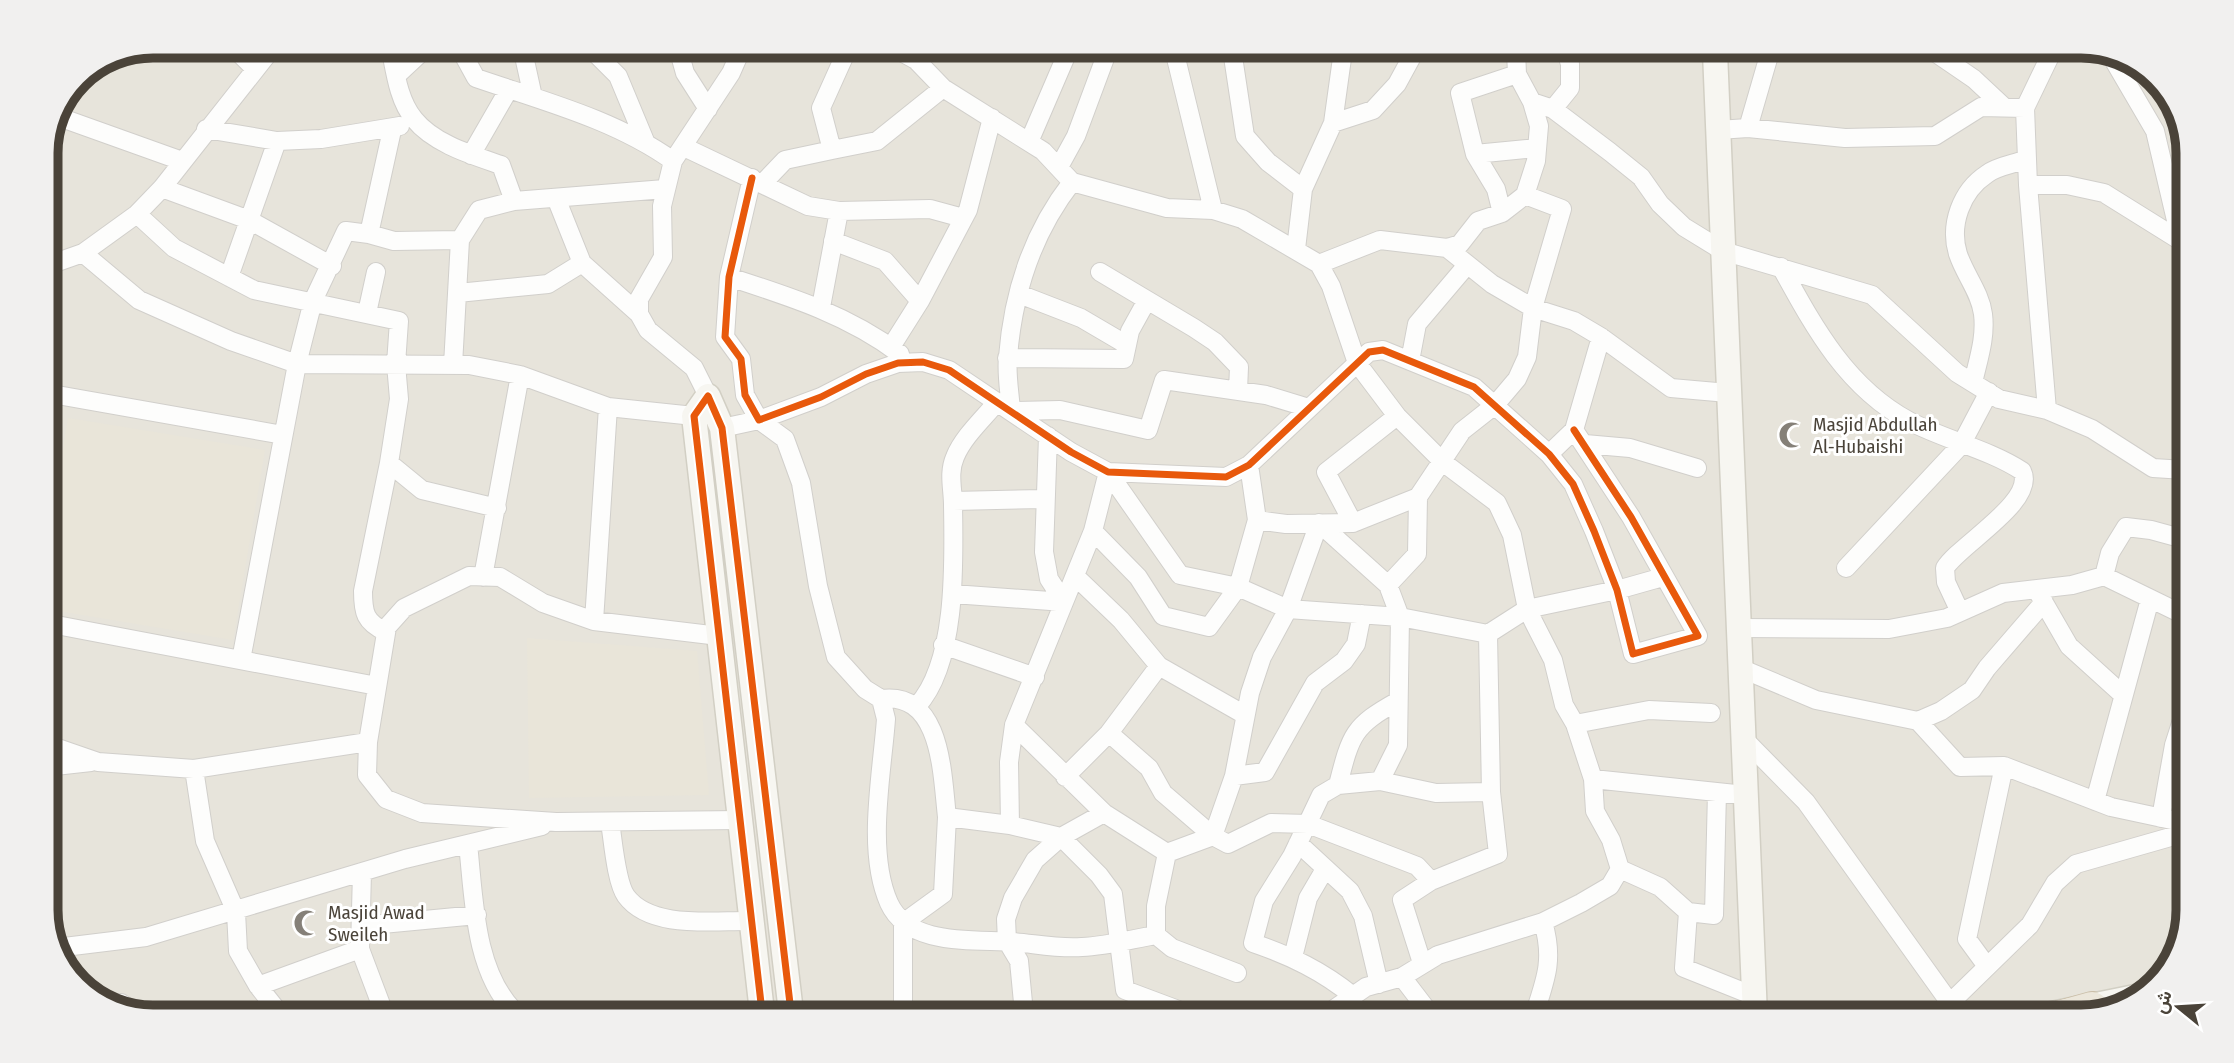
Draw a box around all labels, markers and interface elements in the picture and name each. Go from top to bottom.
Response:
place label: Masjid Abdullah Al-Hubaishi [1813,413,1938,458]
mosque icon: Masjid Abdullah Al-Hubaishi [1777,420,1807,450]
place label: Masjid Awad Sweileh [328,901,425,946]
mosque icon: Masjid Awad Sweileh [292,908,322,938]
north arrow [2143,972,2213,1042]
text: ش [2148,987,2177,1016]

